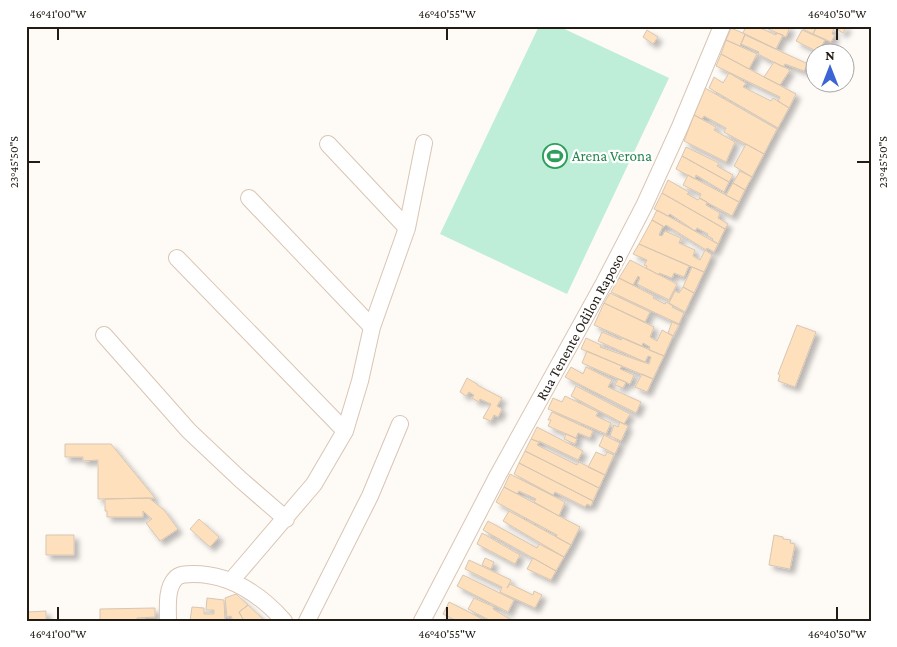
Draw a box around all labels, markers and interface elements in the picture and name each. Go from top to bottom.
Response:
text: 46°41'00"W [30,7,86,21]
text: 46°40'55"W [418,7,476,21]
text: 46°40'50"W [808,7,866,21]
north arrow [804,42,854,92]
text: N [825,47,835,63]
text: 23°45'50"S [7,136,21,188]
text: 23°45'50"S [876,136,890,188]
sports icon: Arena Verona [542,143,568,169]
place label: Arena Verona [572,148,652,164]
street label: Rua Tenente Odilon Raposo [533,251,628,403]
text: 46°41'00"W [30,627,86,641]
text: 46°40'55"W [418,627,476,641]
text: 46°40'50"W [808,627,866,641]

